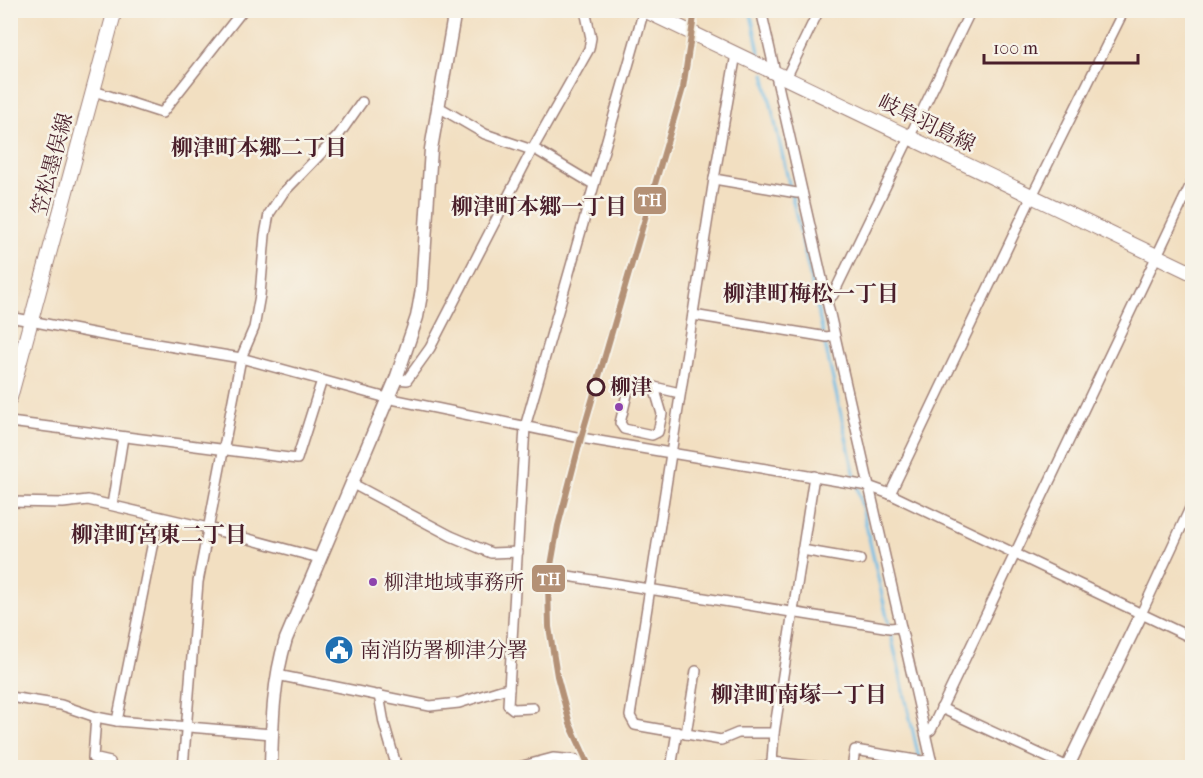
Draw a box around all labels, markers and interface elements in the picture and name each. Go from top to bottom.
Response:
scale bar [984,27,1138,65]
text: 100 m [993,38,1038,59]
street label: 岐阜羽島線 [875,89,979,157]
street label: 笠松墨俣線 [27,110,77,218]
district label: 柳津町本郷二丁目 [171,135,347,161]
line badge: TH [633,186,667,215]
text: TH [637,191,662,210]
district label: 柳津町本郷一丁目 [451,194,627,220]
district label: 柳津町梅松一丁目 [723,281,899,307]
place label: 柳津 [610,375,652,399]
marker: 柳津 [587,378,605,396]
unlabelled marker [613,401,625,413]
district label: 柳津町宮東二丁目 [71,522,247,548]
line badge: TH [531,564,566,593]
text: TH [536,570,561,589]
place label: 柳津地域事務所 [384,571,524,594]
marker: 柳津地域事務所 [367,576,379,588]
public building icon: 南消防署柳津分署 [323,634,355,666]
place label: 南消防署柳津分署 [360,638,528,662]
district label: 柳津町南塚一丁目 [711,682,887,708]

